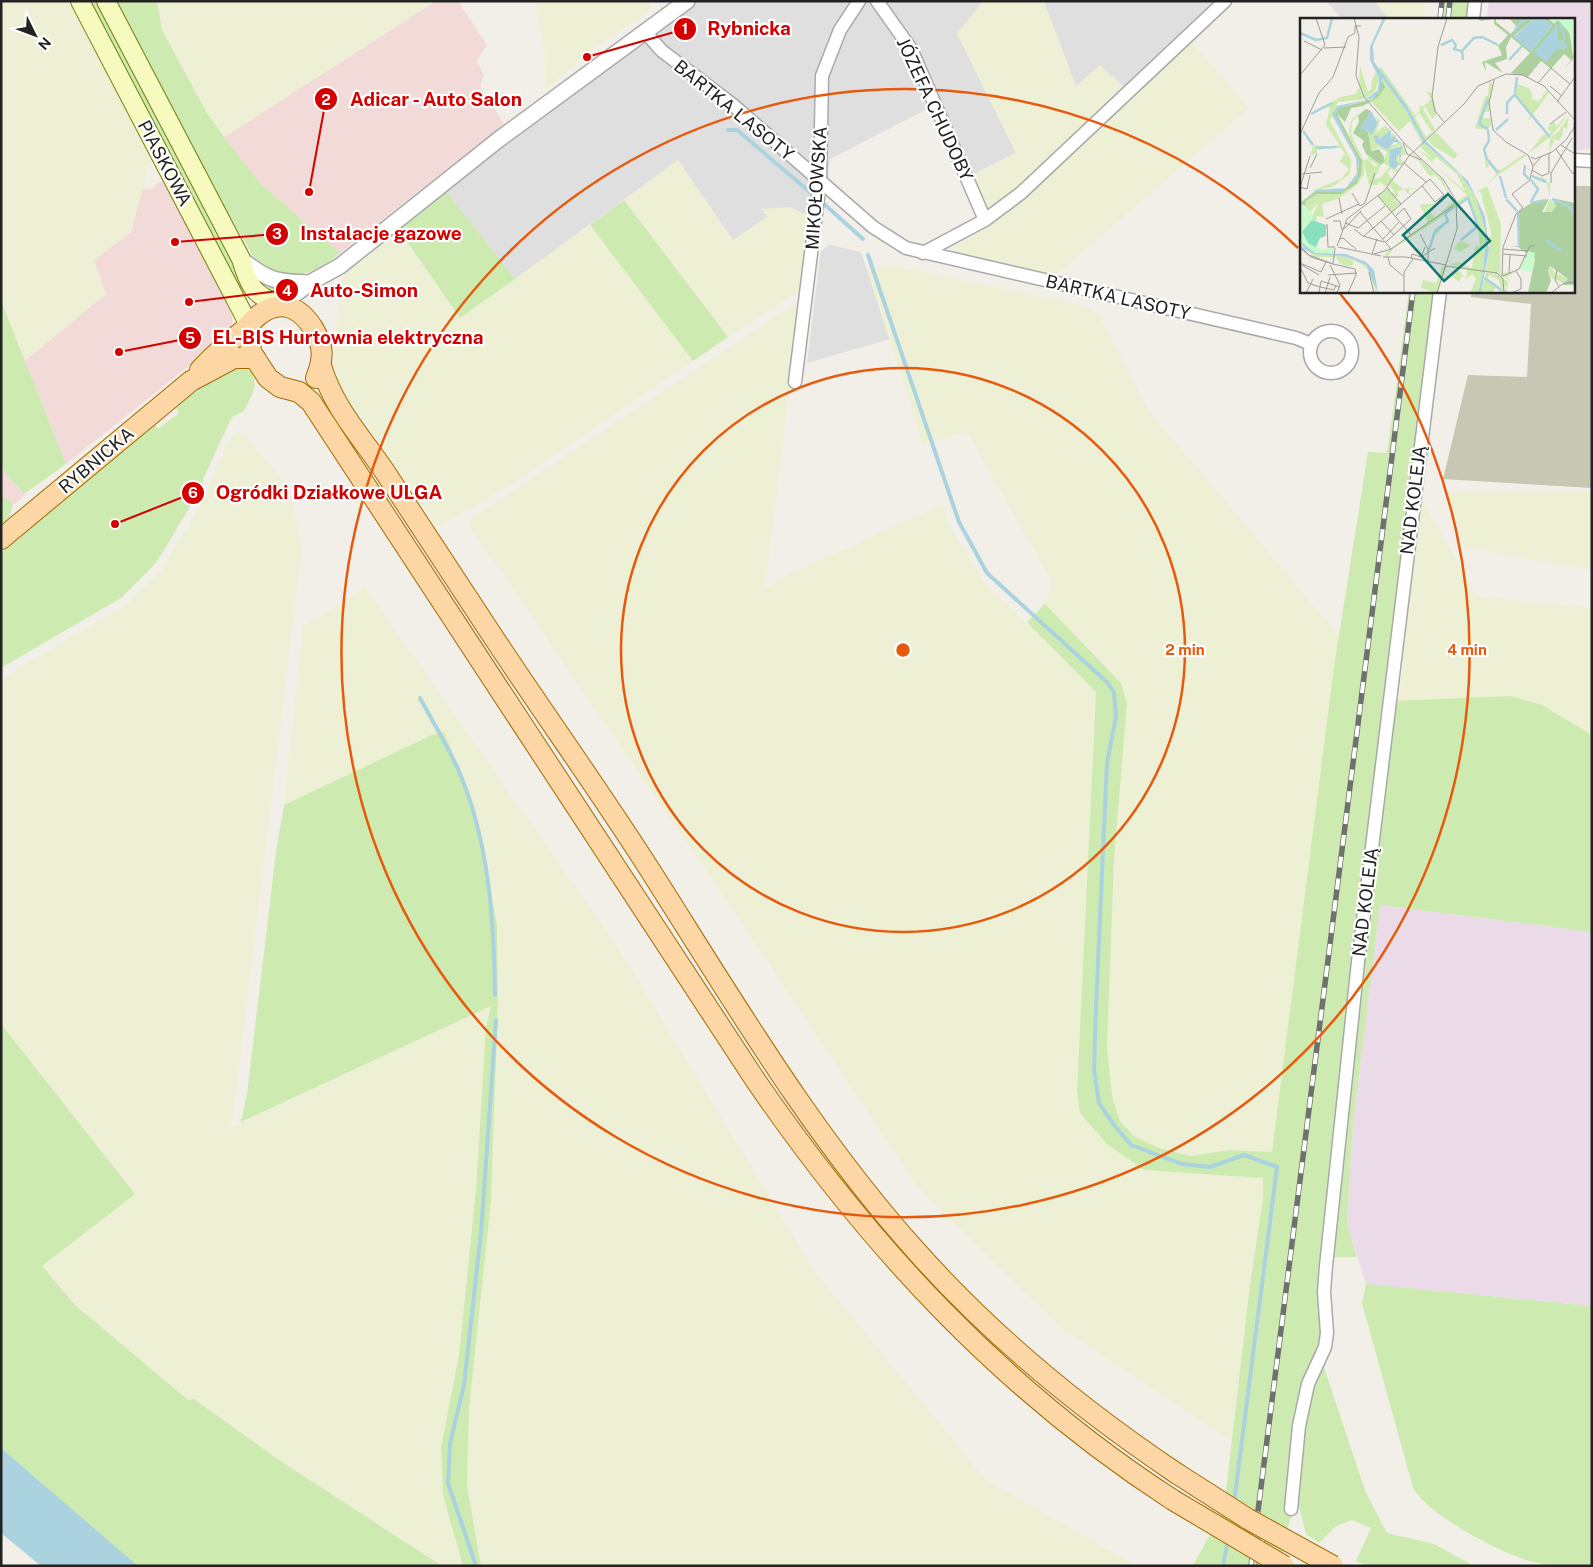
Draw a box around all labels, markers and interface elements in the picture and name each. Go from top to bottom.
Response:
north arrow [10,10,60,60]
callout: Rybnicka [672,12,801,46]
text: Rybnicka [707,17,791,39]
inset map [1300,18,1576,292]
text: 1 [682,20,688,37]
text: N [35,34,54,53]
street label: JÓZEFA CHUDOBY [893,34,978,184]
street label: BARTKA LASOTY [670,55,798,165]
callout: Adicar - Auto Salon [313,82,533,116]
text: Adicar - Auto Salon [350,88,522,110]
text: 2 [321,91,331,108]
street label: PIASKOWA [134,116,196,210]
street label: MIKOŁOWSKA [801,125,831,250]
callout: Instalacje gazowe [265,217,471,251]
text: Instalacje gazowe [300,222,462,244]
text: 3 [272,225,282,242]
street label: BARTKA LASOTY [1044,270,1192,324]
callout: Auto-Simon [275,273,428,307]
text: Auto-Simon [310,279,418,301]
text: 4 [282,282,292,299]
callout: EL-BIS Hurtownia elektryczna [178,321,494,355]
text: EL-BIS Hurtownia elektryczna [213,326,483,348]
text: 5 [185,329,195,346]
street label: RYBNICKA [54,422,138,497]
street label: NAD KOLEJĄ [1396,444,1430,556]
callout: Ogródki Działkowe ULGA [181,476,453,510]
text: Ogródki Działkowe ULGA [216,481,443,503]
text: 6 [188,484,198,501]
centre of rings [894,641,912,659]
text: 2 min [1165,641,1205,658]
text: 4 min [1447,641,1487,658]
street label: NAD KOLEJĄ [1348,846,1382,958]

